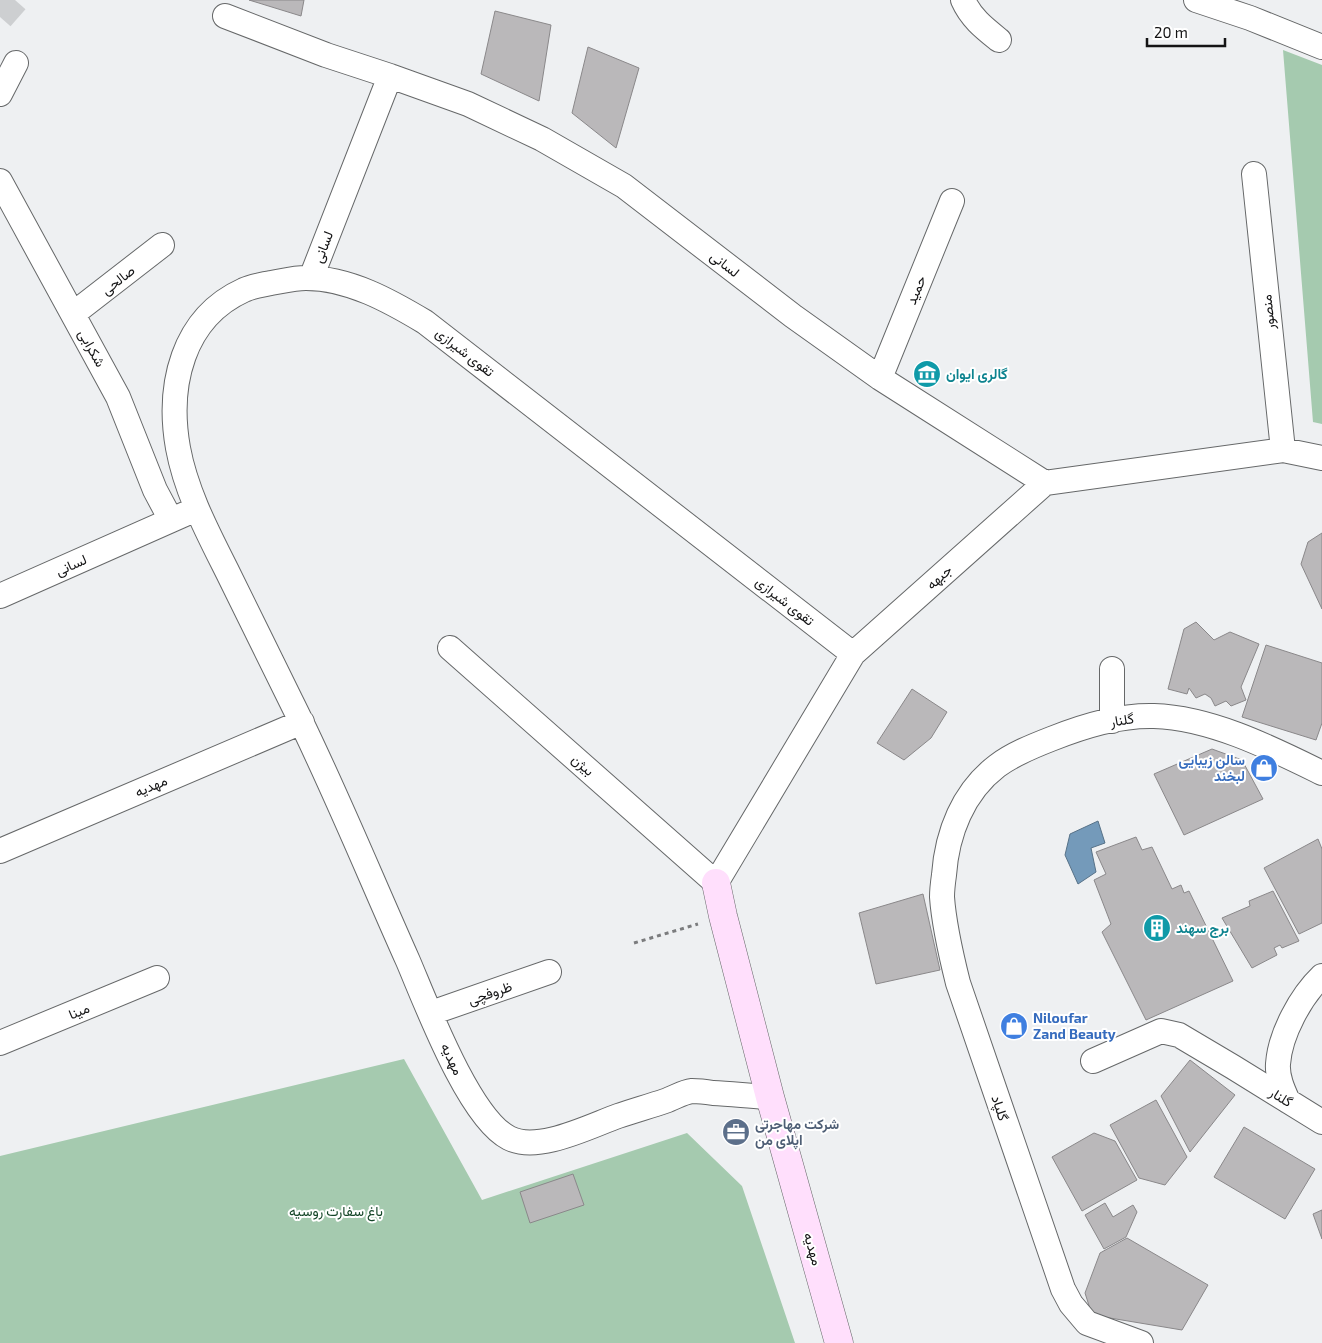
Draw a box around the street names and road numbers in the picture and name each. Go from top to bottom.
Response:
street label: لسانی [309,229,337,265]
street label: لسانی [707,247,743,281]
street label: صالحی [97,261,139,299]
street label: حمید [902,273,929,307]
street label: منصور [1257,294,1279,331]
street label: تقوی شیرازی [432,323,498,381]
street label: شکرابی [74,326,110,370]
street label: لسانی [52,550,90,580]
street label: جبهه [922,561,956,593]
street label: تقوی شیرازی [752,572,818,630]
street label: گلنار [1108,709,1135,731]
street label: بیژن [568,750,598,780]
street label: مهدیه [132,771,170,801]
street label: ظروفچی [466,977,515,1010]
street label: مینا [66,999,92,1022]
street label: مهدیه [437,1040,467,1078]
street label: گلنار [1265,1083,1296,1111]
street label: گلپاد [986,1093,1013,1124]
street label: مهدیه [800,1230,826,1268]

